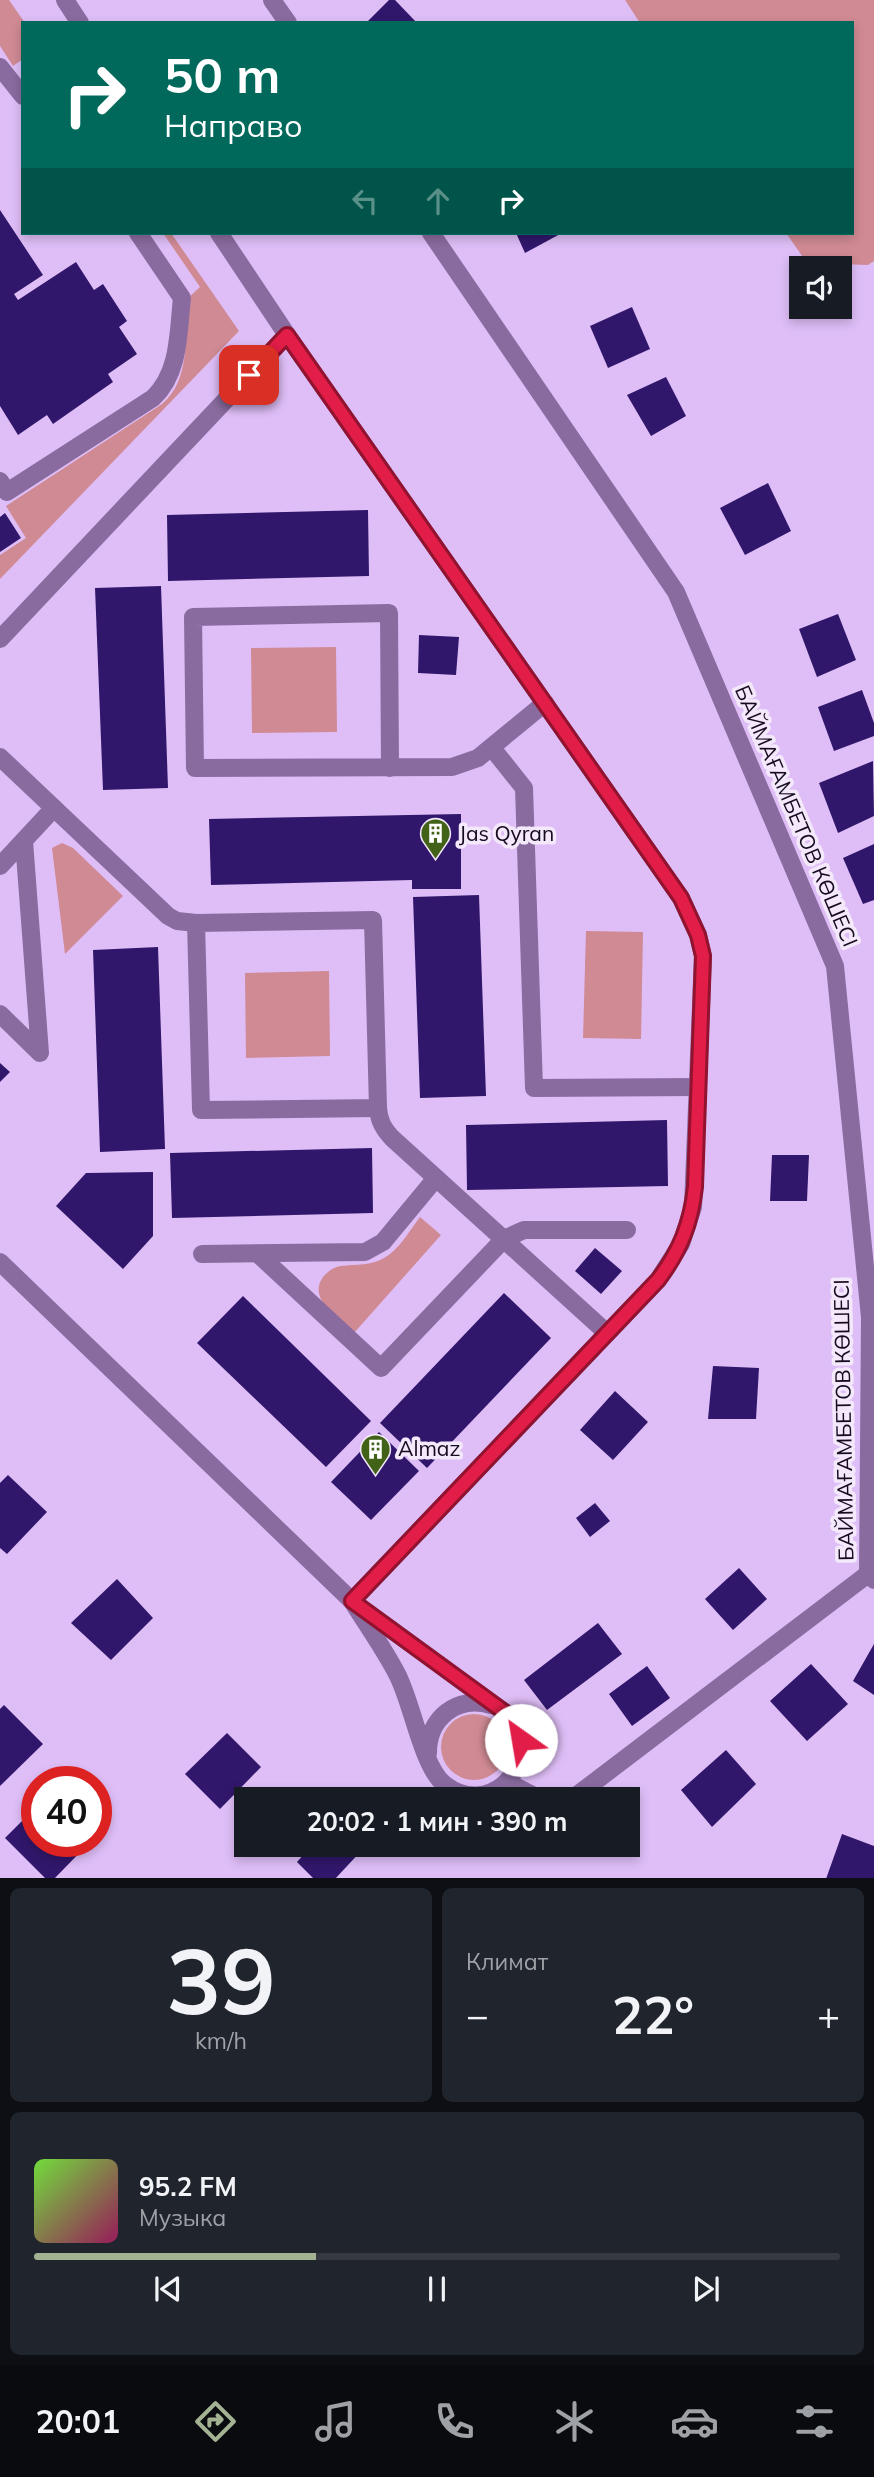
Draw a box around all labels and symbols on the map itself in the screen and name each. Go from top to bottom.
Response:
pin [219,345,279,405]
street label: БАЙМАҒАМБЕТОВ КӨШЕСІ [730,681,864,950]
building icon: Jas Qyran [419,817,453,861]
place label: Jas Qyran [459,820,554,846]
street label: БАЙМАҒАМБЕТОВ КӨШЕСІ [828,1279,858,1561]
building icon: Almaz [358,1432,392,1476]
place label: Almaz [398,1435,460,1461]
position arrow [484,1703,558,1777]
speed limit sign: 40 [21,1766,112,1857]

